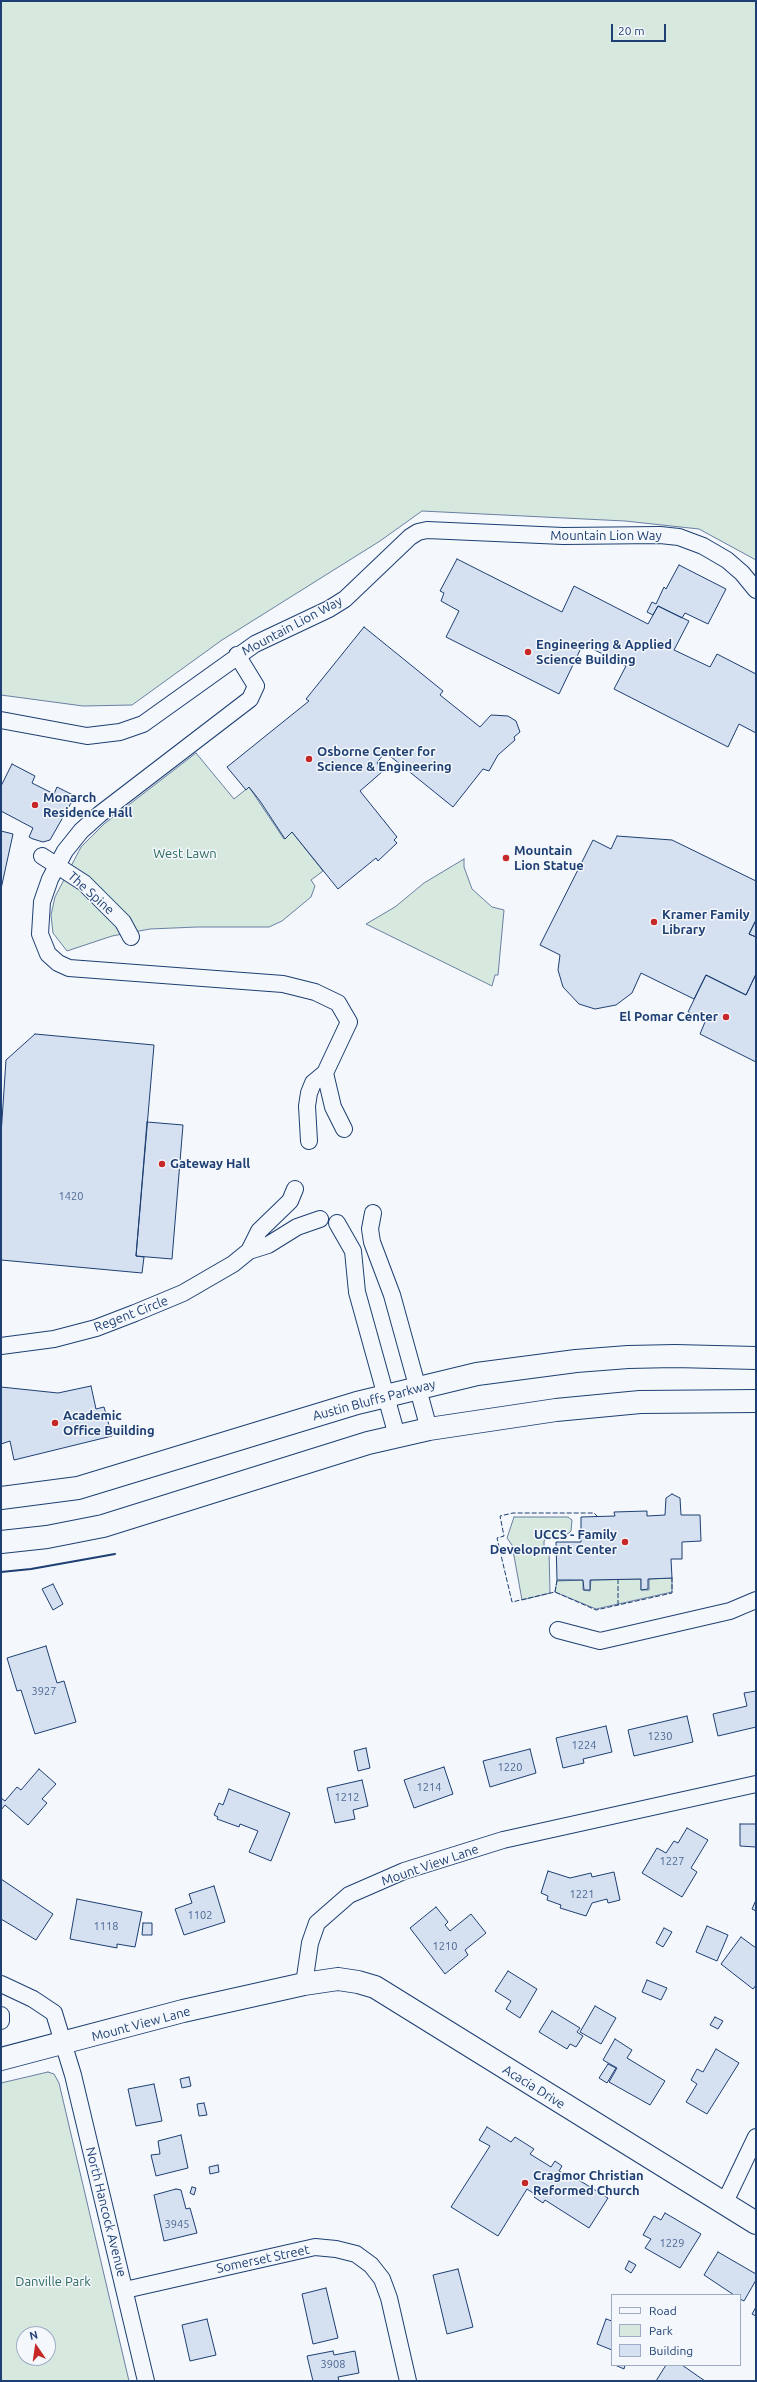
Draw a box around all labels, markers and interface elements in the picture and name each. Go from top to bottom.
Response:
scale bar [613,16,668,42]
text: 20 m [618,24,645,37]
street label: Mountain Lion Way [550,528,662,544]
street label: Mountain Lion Way [239,593,345,659]
place label: Engineering & Applied Science Building [536,637,672,668]
marker: Engineering & Applied Science Building [523,647,533,657]
place label: Osborne Center for Science & Engineering [317,744,452,775]
marker: Osborne Center for Science & Engineering [304,754,314,764]
place label: Monarch Residence Hall [43,790,132,821]
marker: Monarch Residence Hall [30,800,40,810]
place label: Mountain Lion Statue [514,843,584,874]
park label: West Lawn [153,846,217,862]
marker: Mountain Lion Statue [501,853,511,863]
street label: The Spine [65,868,117,918]
place label: Kramer Family Library [662,907,750,938]
marker: Kramer Family Library [649,917,659,927]
place label: El Pomar Center [619,1009,718,1025]
marker: El Pomar Center [721,1012,731,1022]
place label: Gateway Hall [170,1156,250,1172]
marker: Gateway Hall [157,1159,167,1169]
house number: 1420 [59,1189,83,1203]
street label: Regent Circle [92,1293,170,1335]
street label: Austin Bluffs Parkway [311,1376,437,1424]
place label: Academic Office Building [63,1408,155,1439]
marker: Academic Office Building [50,1418,60,1428]
place label: UCCS - Family Development Center [490,1527,617,1558]
marker: UCCS - Family Development Center [620,1537,630,1547]
house number: 3927 [32,1684,56,1698]
house number: 1230 [648,1729,672,1743]
house number: 1224 [572,1738,596,1752]
house number: 1220 [498,1760,522,1774]
house number: 1214 [417,1780,441,1794]
house number: 1212 [335,1790,359,1804]
street label: Mount View Lane [379,1841,481,1889]
house number: 1227 [660,1854,684,1868]
house number: 1221 [570,1887,594,1901]
house number: 1102 [188,1908,212,1922]
house number: 1118 [94,1919,118,1933]
house number: 1210 [433,1939,457,1953]
street label: Mount View Lane [90,2003,192,2045]
street label: Acacia Drive [500,2062,568,2112]
street label: North Hancock Avenue [82,2145,130,2279]
place label: Cragmor Christian Reformed Church [533,2168,644,2199]
marker: Cragmor Christian Reformed Church [520,2178,530,2188]
house number: 3945 [165,2217,189,2231]
house number: 1229 [660,2236,684,2250]
street label: Somerset Street [215,2242,311,2276]
park label: Danville Park [15,2274,91,2290]
legend [611,2294,741,2366]
text: Road [649,2304,677,2317]
text: Park [649,2324,673,2337]
north arrow [16,2326,56,2366]
text: N [28,2329,39,2342]
text: Building [649,2344,693,2357]
house number: 3908 [321,2357,345,2371]

